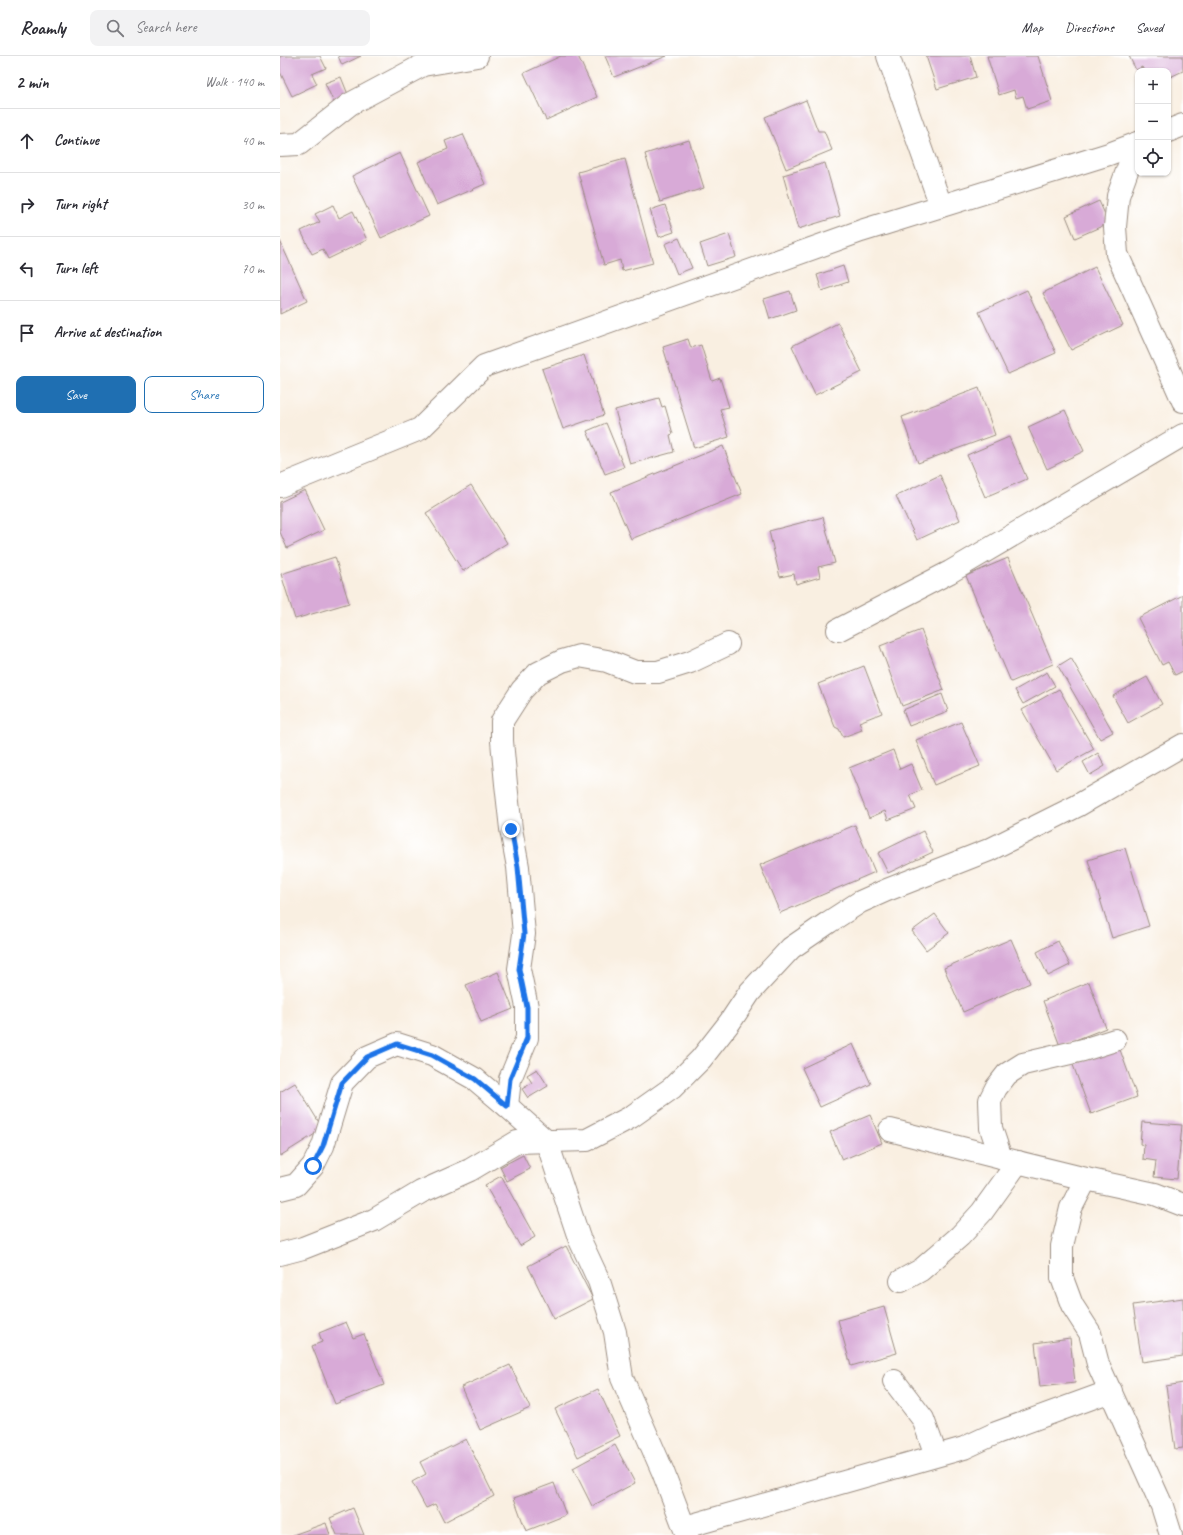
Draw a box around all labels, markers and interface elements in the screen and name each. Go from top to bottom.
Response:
search box [90,10,370,46]
text: Roamly [20,16,66,40]
icon: search [104,17,126,39]
text: Search here [136,18,197,37]
text: Map [1022,19,1043,36]
text: Directions [1065,19,1114,36]
text: Saved [1136,19,1163,36]
map controls [1135,68,1171,176]
button: + [1135,68,1171,104]
text: 2 min [16,72,49,93]
text: Walk · 140 m [205,74,264,90]
button: − [1135,104,1171,140]
icon: ahead [16,130,38,152]
text: Continue [54,131,99,150]
text: 40 m [242,133,264,149]
button: locate [1135,140,1171,176]
icon: right [16,194,38,216]
text: Turn right [54,195,107,214]
text: 30 m [242,197,264,213]
icon: left [16,258,38,280]
text: Turn left [54,259,97,278]
text: 70 m [242,261,264,277]
icon: arrive [16,322,38,344]
text: Arrive at destination [54,323,161,342]
button: Save [16,376,136,413]
button: Share [144,376,264,413]
route end [502,820,520,838]
route start [304,1157,322,1175]

